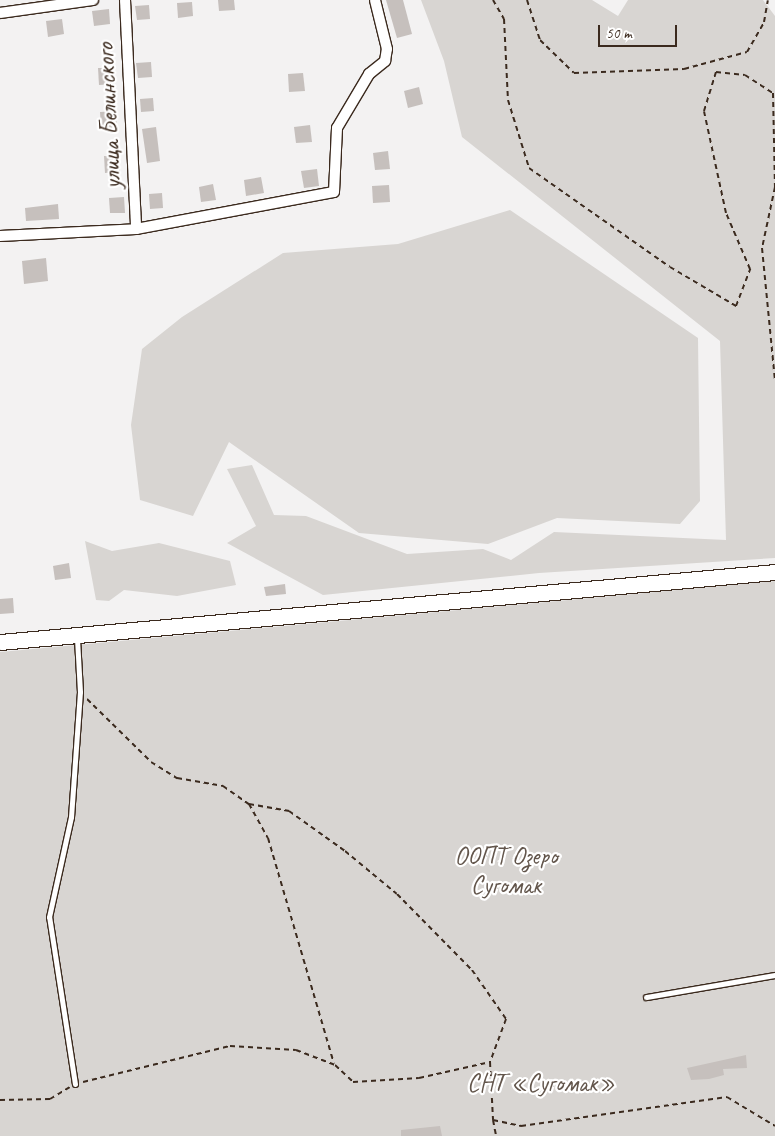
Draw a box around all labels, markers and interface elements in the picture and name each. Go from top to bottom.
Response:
scale bar [600,15,679,47]
text: 50 m [606,24,632,43]
street label: улица Белинского [90,41,128,191]
park label: ООПТ Озеро Сугомак [454,842,558,901]
park label: СНТ «Сугомак» [467,1068,615,1098]

